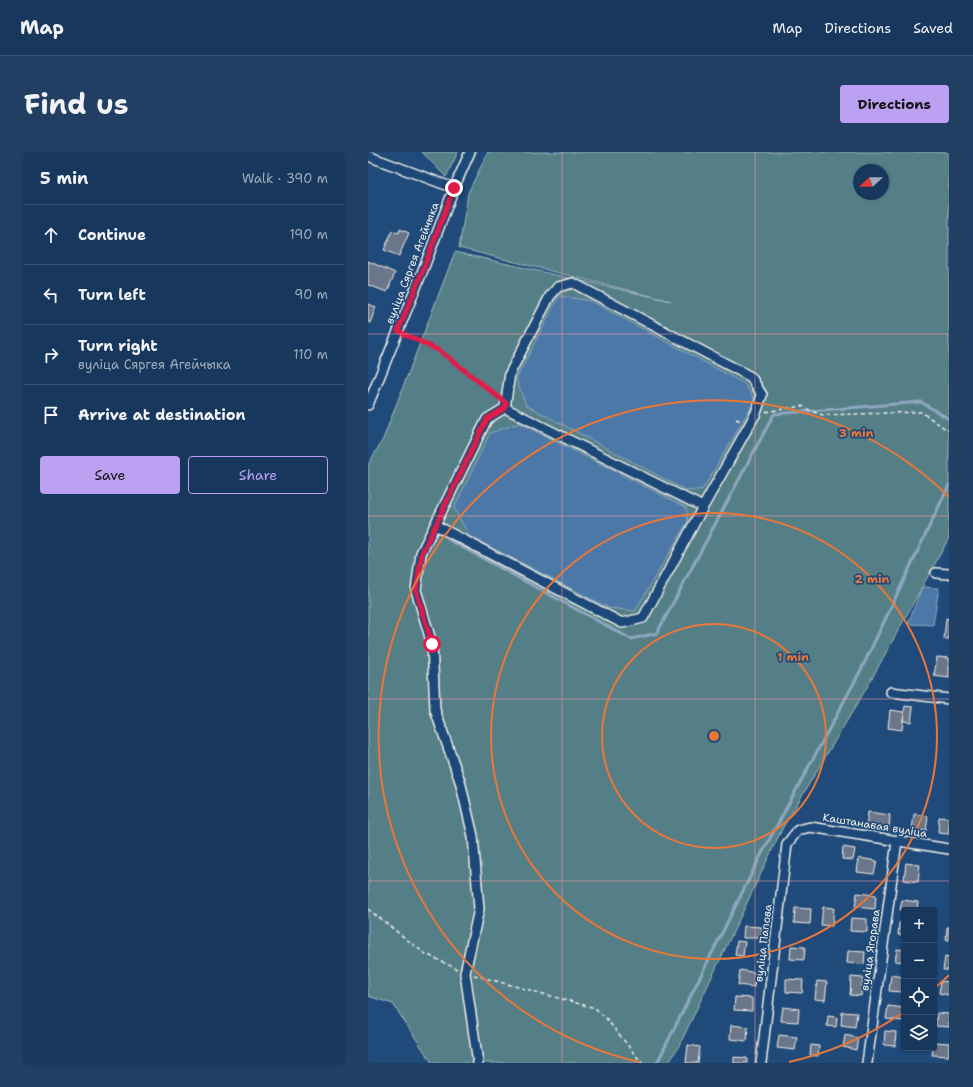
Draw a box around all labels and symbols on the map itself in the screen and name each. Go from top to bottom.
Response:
north arrow [853,164,889,200]
route end [445,179,463,197]
street label: вуліца Сяргея Агейчыка [382,200,443,326]
text: 3 min [839,425,874,441]
text: 2 min [855,571,890,587]
route start [423,635,441,653]
text: 1 min [777,649,809,665]
centre of rings [707,729,721,743]
street label: Каштанавая вуліца [822,810,928,841]
street label: вуліца Папова [751,903,776,983]
street label: вуліца Ягорава [857,908,884,992]

